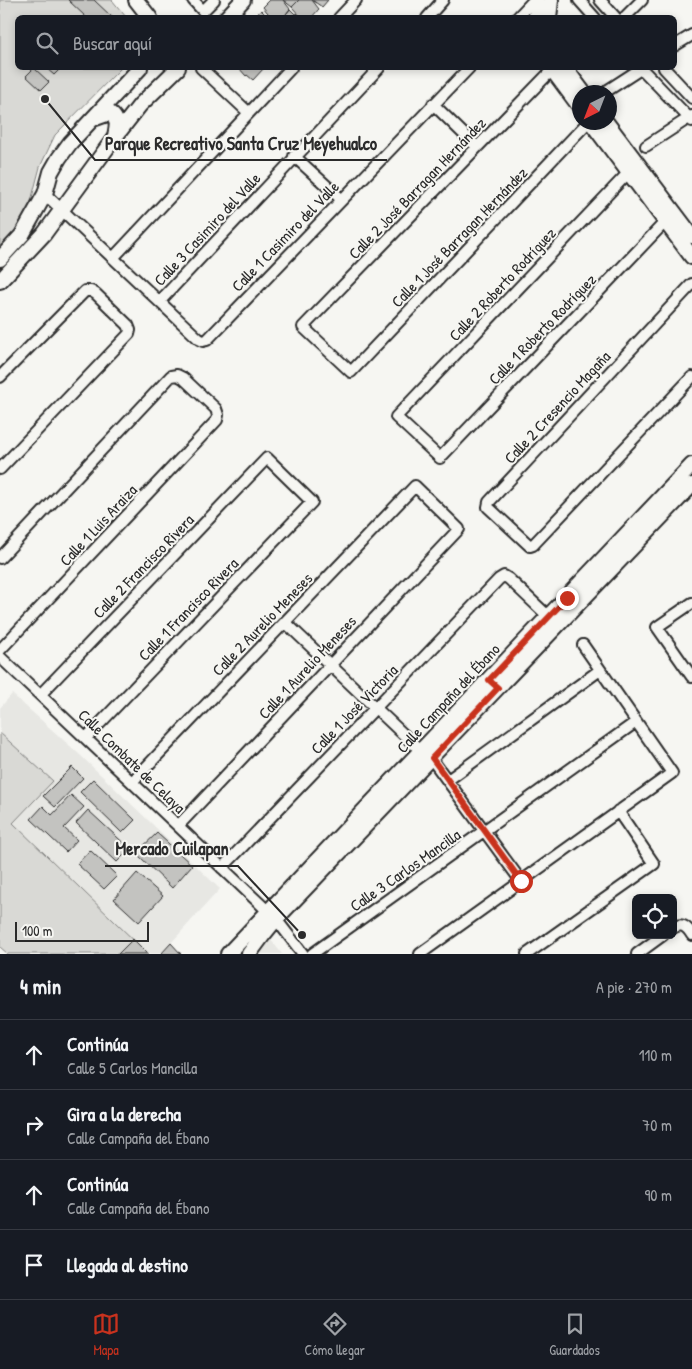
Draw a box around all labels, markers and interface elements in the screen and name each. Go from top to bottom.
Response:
search box [15,15,677,70]
icon: search [33,29,61,57]
text: Buscar aquí [73,30,152,56]
north arrow [572,85,617,130]
street label: Calle 2 José Barragan Hernández [343,112,491,264]
callout: Parque Recreativo Santa Cruz Meyehualco [95,127,387,160]
text: Parque Recreativo Santa Cruz Meyehualco [105,131,378,157]
street label: Calle 1 José Barragan Hernández [386,162,532,312]
street label: Calle 3 Casimiro del Valle [149,167,266,290]
street label: Calle 1 Casimiro del Valle [226,175,344,296]
street label: Calle 2 Roberto Rodríguez [443,222,561,346]
street label: Calle 1 Roberto Rodríguez [483,269,601,389]
street label: Calle 2 Cresencio Magaña [499,346,615,468]
street label: Calle 1 Luis Araiza [54,479,142,571]
street label: Calle 2 Francisco Rivera [87,509,199,623]
street label: Calle 1 Francisco Rivera [133,553,243,665]
street label: Calle 2 Aurelio Meneses [207,567,317,681]
route end [556,587,579,610]
street label: Calle 1 Aurelio Meneses [253,610,361,724]
street label: Calle Campaña del Ébano [391,638,505,758]
street label: Calle 1 José Victoria [306,659,402,759]
street label: Calle Combate de Celaya [73,704,191,818]
street label: Calle 3 Carlos Mancilla [345,824,465,916]
callout: Mercado Cuilapan [105,833,238,866]
text: Mercado Cuilapan [115,836,229,862]
route start [510,870,533,893]
map controls [632,894,677,939]
button: locate [632,894,677,939]
scale bar [15,919,149,942]
text: 100 m [22,921,52,940]
text: 4 min [20,972,61,1001]
text: A pie · 270 m [596,976,672,998]
text: Continúa [67,1031,128,1057]
icon: ahead [20,1041,48,1069]
text: 110 m [639,1044,672,1066]
text: Calle 5 Carlos Mancilla [67,1057,197,1079]
text: Gira a la derecha [67,1101,181,1127]
icon: right [20,1111,48,1139]
text: 70 m [642,1114,672,1136]
text: Calle Campaña del Ébano [67,1127,209,1149]
text: Continúa [67,1171,128,1197]
icon: ahead [20,1181,48,1209]
text: 90 m [644,1184,672,1206]
text: Calle Campaña del Ébano [67,1197,209,1219]
icon: arrive [20,1251,48,1279]
text: Llegada al destino [67,1252,188,1278]
tab: Mapa [92,1310,120,1359]
tab: Cómo llegar [304,1310,365,1359]
tab: Guardados [549,1310,600,1359]

